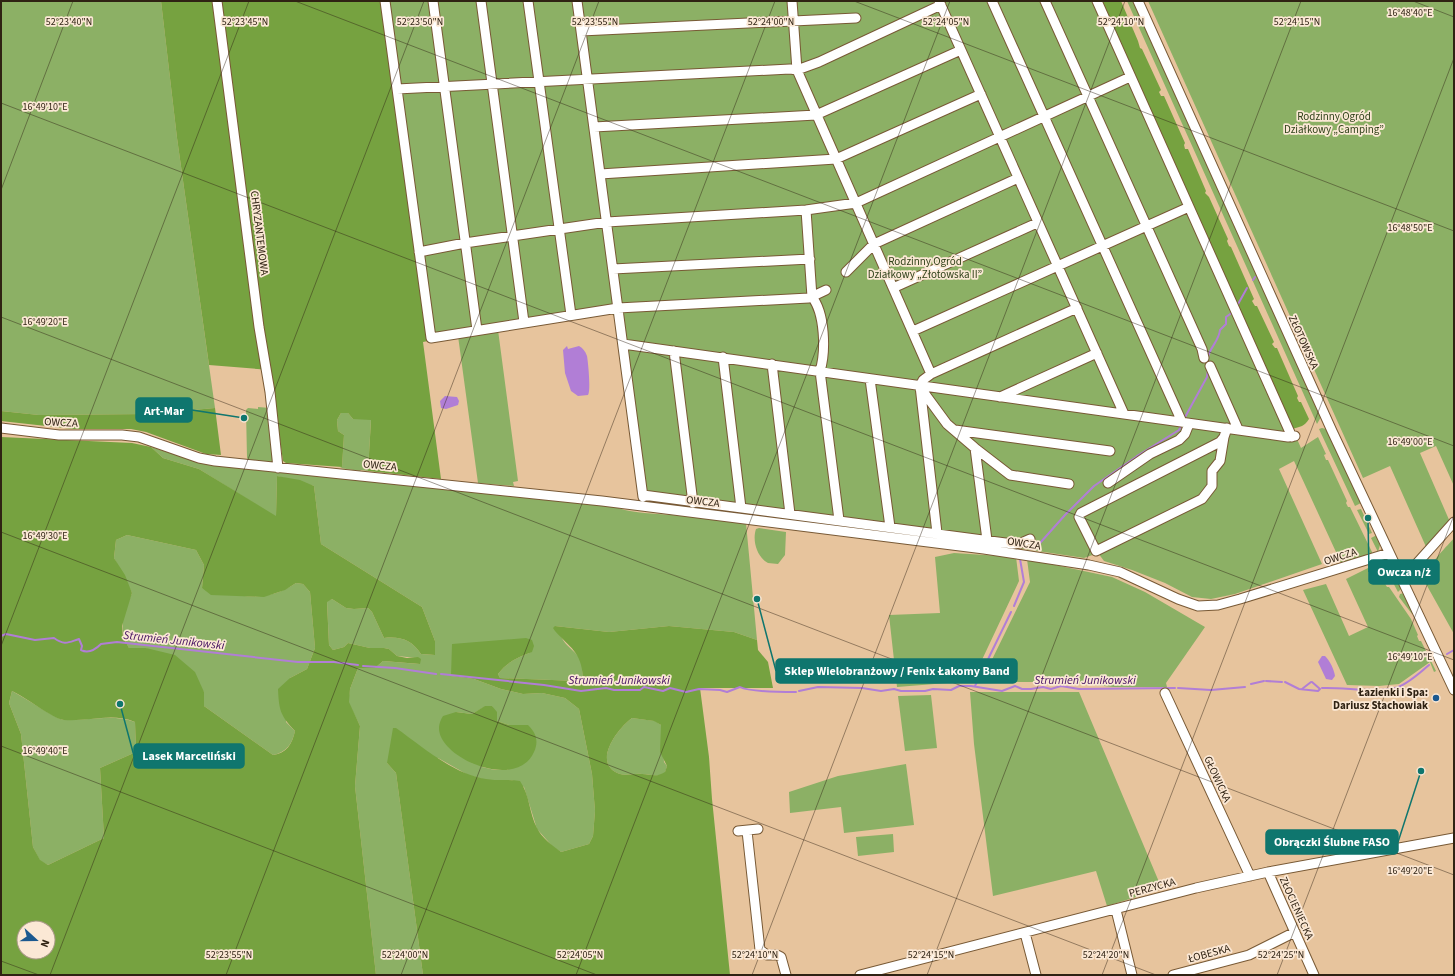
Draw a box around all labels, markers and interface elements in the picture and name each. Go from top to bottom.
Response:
text: 16°48'40"E [1387,6,1433,20]
text: 52°23'40"N [46,15,92,29]
text: 52°23'45"N [222,15,268,29]
text: 52°23'50"N [397,15,443,29]
text: 52°23'55"N [572,15,618,29]
text: 52°24'00"N [748,15,794,29]
text: 52°24'05"N [923,15,969,29]
text: 52°24'10"N [1098,15,1144,29]
text: 52°24'15"N [1274,15,1320,29]
text: 16°49'10"E [22,100,68,114]
park label: Rodzinny Ogród Działkowy „Camping” [1284,109,1384,137]
street label: CHRYZANTEMOWA [247,190,272,276]
text: 16°48'50"E [1387,221,1433,235]
park label: Rodzinny Ogród Działkowy „Złotowska II” [868,254,983,282]
street label: ZŁOTOWSKA [1285,313,1322,372]
text: 16°49'20"E [22,315,68,329]
callout: Art-Mar [136,398,192,422]
text: Art-Mar [143,403,184,420]
street label: OWCZA [44,414,78,431]
text: 16°49'00"E [1387,435,1433,449]
street label: OWCZA [362,456,398,475]
street label: OWCZA [685,492,721,511]
text: 16°49'30"E [22,529,68,543]
street label: OWCZA [1006,533,1042,554]
street label: OWCZA [1322,544,1359,569]
callout: Owcza n/ż [1369,560,1439,584]
text: Owcza n/ż [1377,564,1431,581]
water label: Strumień Junikowski [123,627,225,654]
text: 16°49'10"E [1387,650,1433,664]
callout: Sklep Wielobranżowy / Fenix Łakomy Band [776,659,1017,683]
text: Sklep Wielobranżowy / Fenix Łakomy Band [784,663,1010,680]
water label: Strumień Junikowski [568,672,670,689]
water label: Strumień Junikowski [1034,672,1136,689]
place label: Łazienki i Spa: Dariusz Stachowiak [1333,685,1428,713]
marker: Łazienki i Spa: Dariusz Stachowiak [1431,693,1441,703]
text: 16°49'40"E [22,744,68,758]
callout: Lasek Marceliński [134,744,244,768]
text: Lasek Marceliński [142,748,236,765]
street label: GŁOWICKA [1200,754,1235,805]
callout: Obrączki Ślubne FASO [1266,830,1398,854]
text: Obrączki Ślubne FASO [1274,834,1390,851]
text: 16°49'20"E [1387,864,1433,878]
street label: PERZYCKA [1127,874,1177,901]
street label: ZŁOCIENIECKA [1276,874,1317,942]
north arrow [16,920,56,960]
text: N [37,937,53,950]
street label: ŁOBESKA [1186,941,1232,967]
text: 52°23'55"N [206,948,252,962]
text: 52°24'00"N [382,948,428,962]
text: 52°24'05"N [557,948,603,962]
text: 52°24'10"N [732,948,778,962]
text: 52°24'15"N [908,948,954,962]
text: 52°24'20"N [1083,948,1129,962]
text: 52°24'25"N [1258,948,1304,962]

